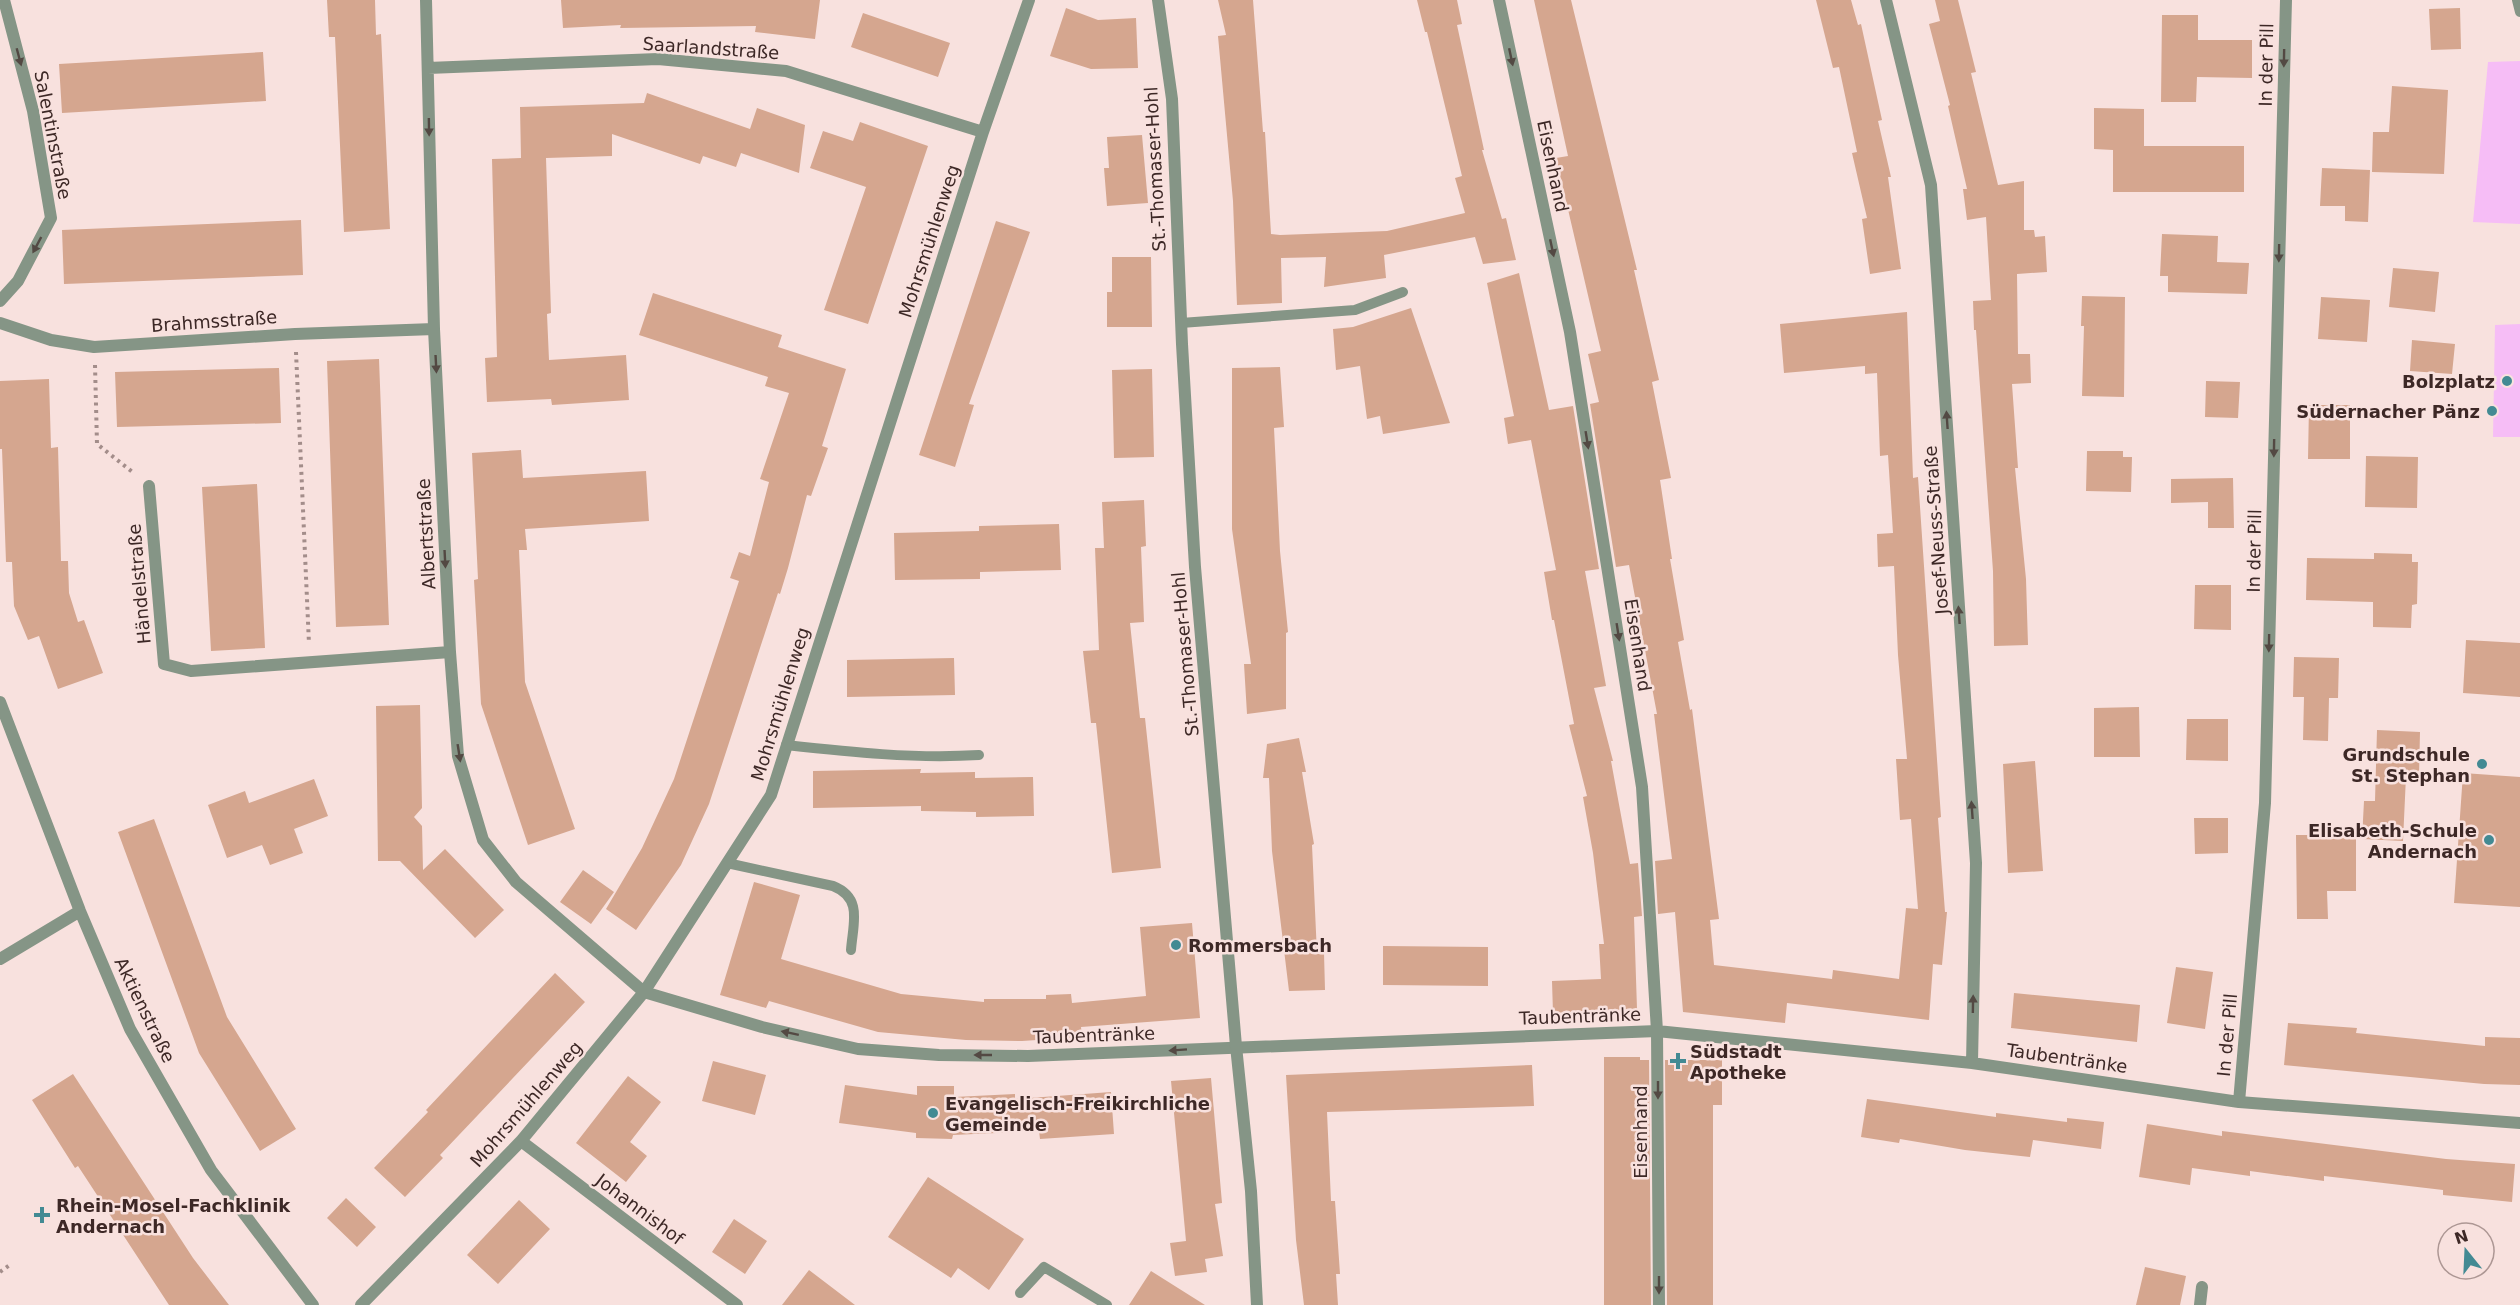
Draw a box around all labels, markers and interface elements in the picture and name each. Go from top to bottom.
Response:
street label: In der Pill [2255,23,2277,107]
street label: Saarlandstraße [642,33,780,63]
one-way arrow [14,47,24,66]
one-way arrow [1507,48,1516,67]
one-way arrow [2280,49,2289,68]
street label: Salentinstraße [30,69,76,201]
street label: St.-Thomaser-Hohl [1140,86,1170,252]
one-way arrow [425,117,434,136]
street label: Eisenhand [1533,118,1573,214]
street label: Mohrsmühlenweg [894,162,964,320]
one-way arrow [32,236,42,253]
one-way arrow [1548,239,1557,258]
one-way arrow [2275,244,2284,263]
street label: Brahmsstraße [150,306,278,336]
one-way arrow [431,354,440,373]
place label: Bolzplatz [2402,371,2495,392]
marker: Bolzplatz [2500,374,2514,388]
place label: Südernacher Pänz [2296,401,2480,422]
marker: Südernacher Pänz [2485,404,2499,418]
one-way arrow [1942,411,1951,430]
one-way arrow [1583,430,1592,449]
one-way arrow [2270,439,2279,458]
street label: Josef-Neuss-Straße [1920,445,1952,616]
street label: Albertstraße [413,478,439,590]
street label: In der Pill [2243,509,2265,593]
street label: Händelstraße [123,523,155,645]
one-way arrow [441,549,450,568]
street label: St.-Thomaser-Hohl [1167,571,1203,737]
street label: Eisenhand [1620,597,1656,693]
one-way arrow [1955,605,1964,624]
one-way arrow [1613,623,1622,642]
street label: Mohrsmühlenweg [747,625,813,783]
one-way arrow [2265,634,2274,653]
one-way arrow [454,744,463,763]
place label: Grundschule St. Stephan [2342,744,2470,786]
marker: Grundschule St. Stephan [2475,757,2489,771]
one-way arrow [1967,800,1977,819]
place label: Elisabeth-Schule Andernach [2308,820,2477,862]
marker: Elisabeth-Schule Andernach [2482,833,2496,847]
place label: Rommersbach [1188,935,1332,956]
marker: Rommersbach [1169,938,1183,952]
street label: Aktienstraße [110,954,180,1066]
street label: In der Pill [2213,992,2241,1078]
one-way arrow [1968,995,1978,1014]
street label: Taubentränke [1518,1003,1641,1029]
street label: Taubentränke [1032,1022,1155,1048]
one-way arrow [781,1028,799,1038]
street label: Mohrsmühlenweg [466,1037,586,1171]
street label: Taubentränke [2004,1039,2129,1077]
place label: Südstadt Apotheke [1690,1041,1787,1083]
one-way arrow [1168,1045,1187,1054]
one-way arrow [973,1050,992,1060]
marker: Südstadt Apotheke [1671,1054,1685,1068]
one-way arrow [1653,1080,1662,1099]
street label: Eisenhand [1630,1085,1651,1179]
place label: Evangelisch-Freikirchliche Gemeinde [945,1093,1210,1135]
marker: Evangelisch-Freikirchliche Gemeinde [926,1106,940,1120]
street label: Johannishof [591,1169,689,1249]
place label: Rhein-Mosel-Fachklinik Andernach [56,1195,291,1237]
marker: Rhein-Mosel-Fachklinik Andernach [33,1206,51,1224]
north arrow [2436,1221,2496,1281]
text: N [2452,1226,2471,1248]
one-way arrow [1654,1275,1664,1294]

